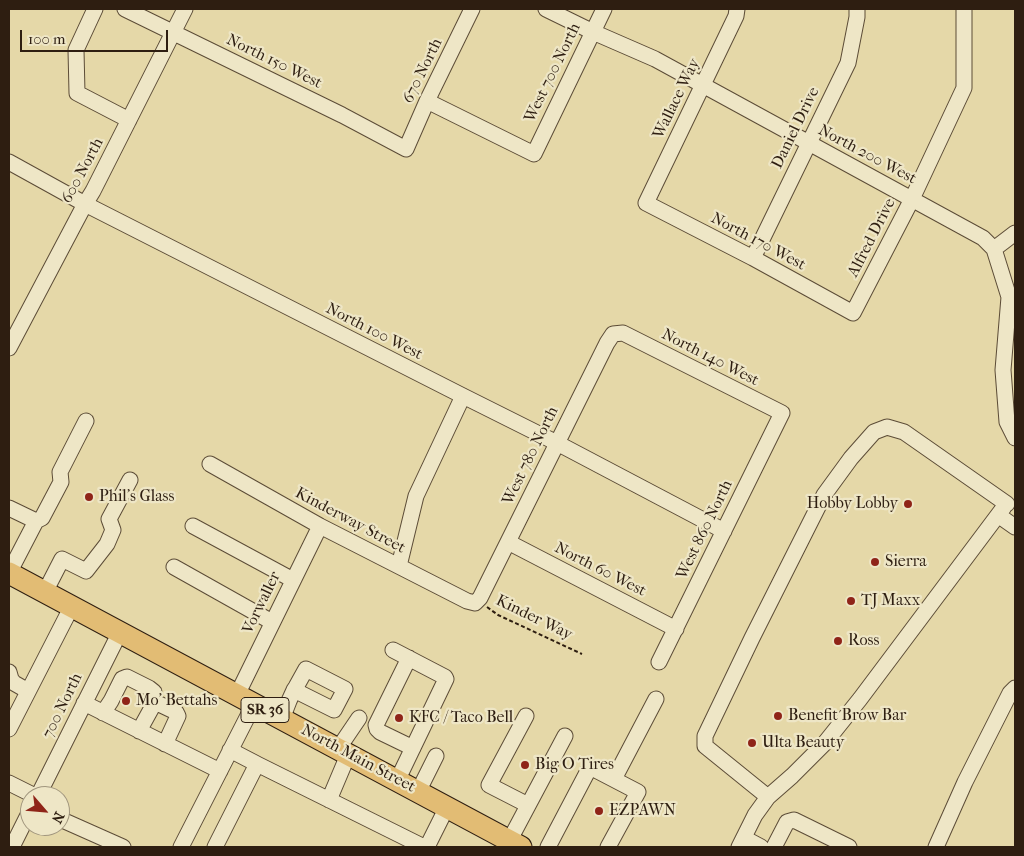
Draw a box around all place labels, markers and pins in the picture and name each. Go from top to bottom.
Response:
place label: Phil's Glass [99,487,174,507]
marker: Phil's Glass [83,491,95,503]
place label: Hobby Lobby [807,494,898,514]
marker: Hobby Lobby [902,498,914,510]
place label: Sierra [885,552,927,572]
marker: Sierra [869,556,881,568]
place label: TJ Maxx [861,591,920,611]
marker: TJ Maxx [845,595,857,607]
place label: Ross [848,631,879,651]
marker: Ross [832,635,844,647]
place label: Mo' Bettahs [136,691,217,711]
marker: Mo' Bettahs [120,695,132,707]
place label: Benefit Brow Bar [788,706,906,726]
place label: KFC / Taco Bell [409,708,513,728]
marker: Benefit Brow Bar [772,710,784,722]
marker: KFC / Taco Bell [393,712,405,724]
place label: Ulta Beauty [762,733,844,753]
marker: Ulta Beauty [746,737,758,749]
place label: Big O Tires [535,755,614,775]
marker: Big O Tires [519,759,531,771]
place label: EZPAWN [609,801,676,821]
marker: EZPAWN [593,805,605,817]

